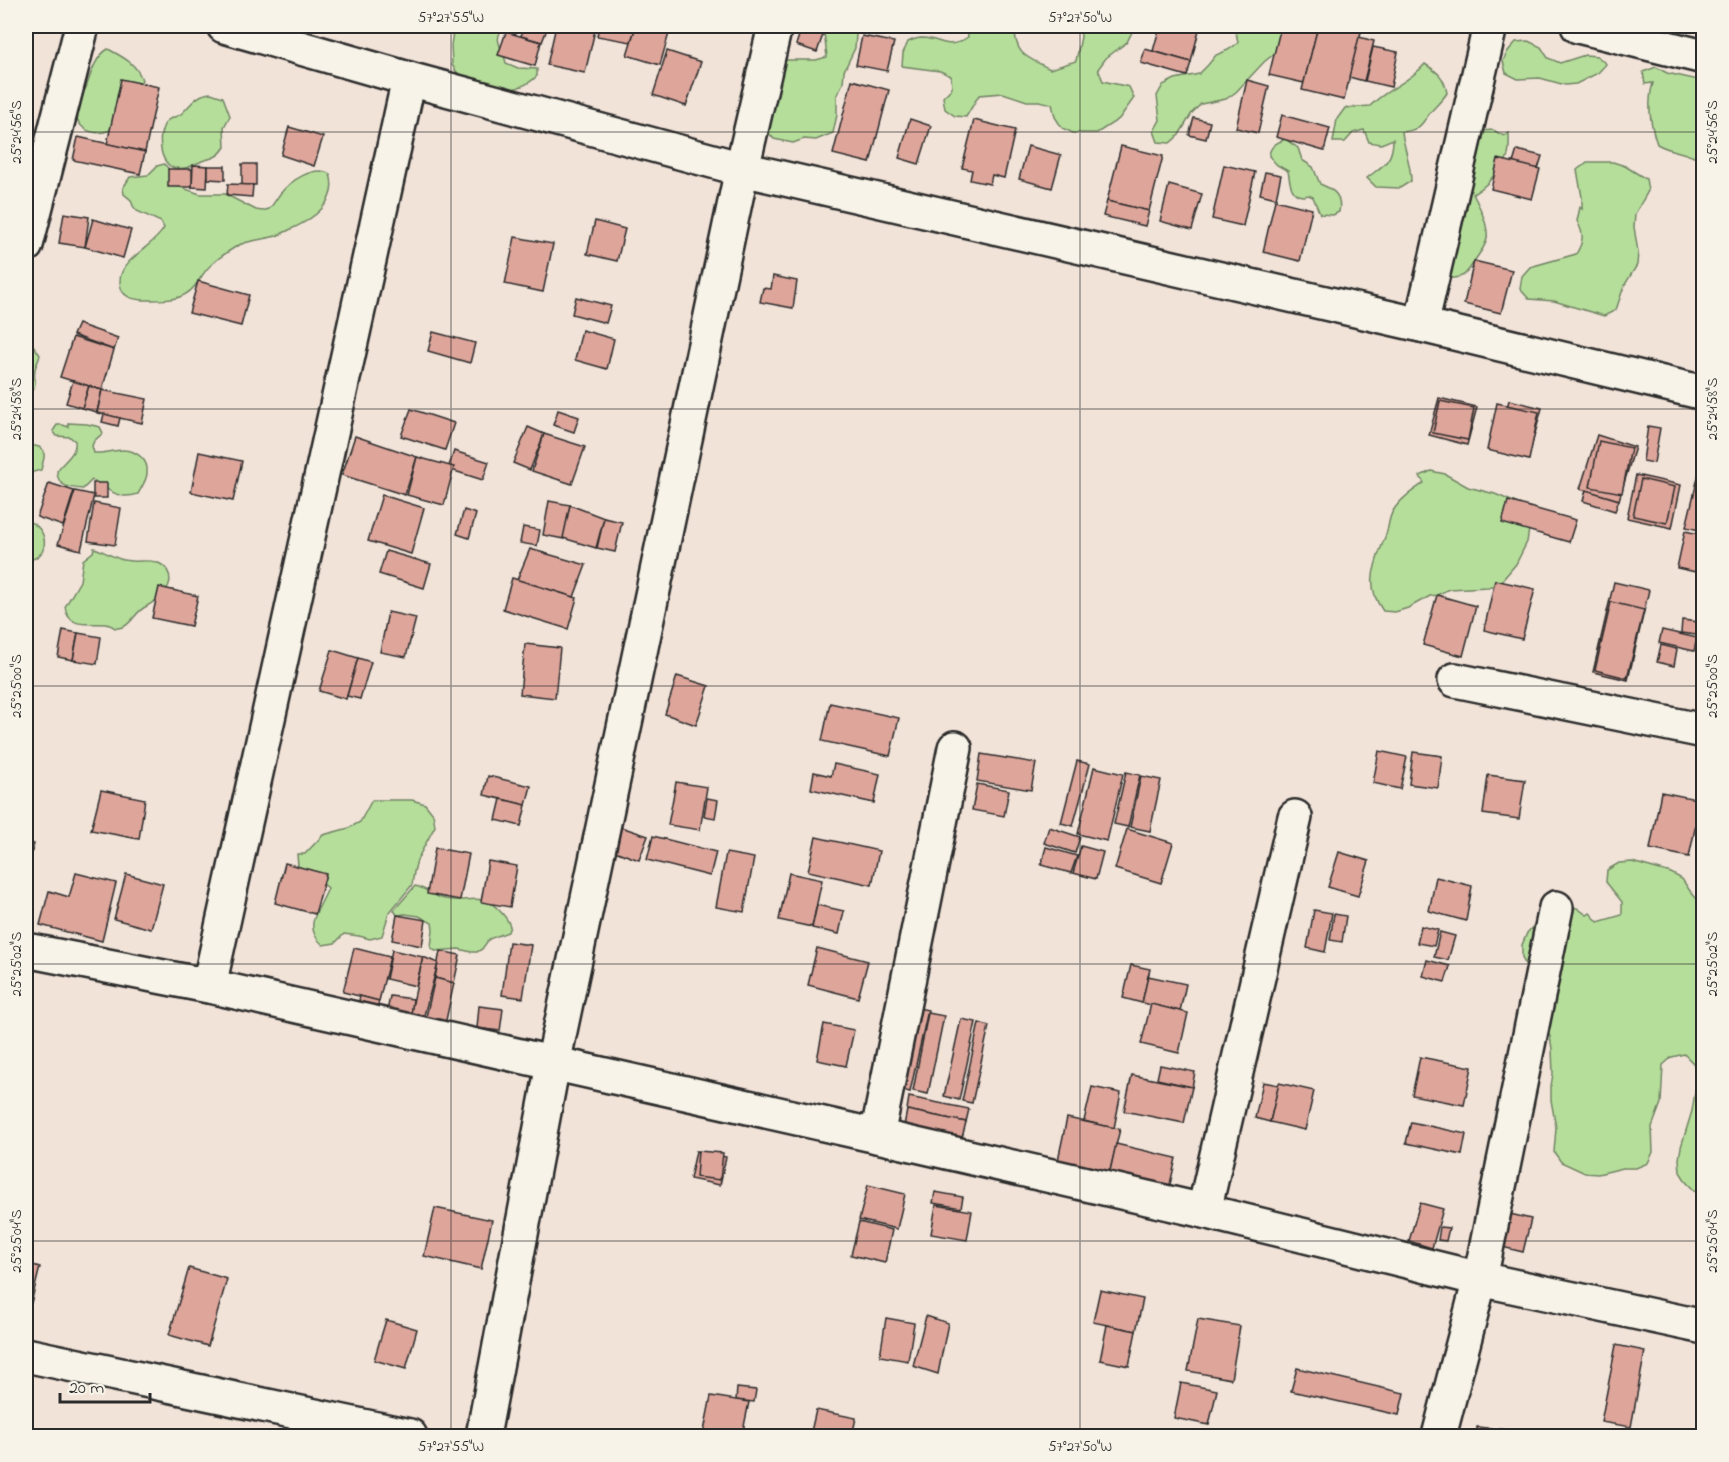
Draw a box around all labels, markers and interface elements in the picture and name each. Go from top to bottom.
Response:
text: 57°27'55"W [418,7,484,29]
text: 57°27'50"W [1048,7,1112,29]
text: 25°24'56"S [6,100,28,164]
text: 25°24'56"S [1702,100,1724,164]
text: 25°24'58"S [6,377,28,440]
text: 25°24'58"S [1702,377,1724,440]
text: 25°25'00"S [6,654,28,718]
text: 25°25'00"S [1702,654,1724,718]
text: 25°25'02"S [6,931,28,996]
text: 25°25'02"S [1702,931,1724,996]
text: 25°25'04"S [6,1209,28,1273]
text: 25°25'04"S [1702,1209,1724,1273]
scale bar [60,1366,150,1404]
text: 20 m [69,1376,104,1402]
text: 57°27'55"W [418,1436,484,1458]
text: 57°27'50"W [1048,1436,1112,1458]

